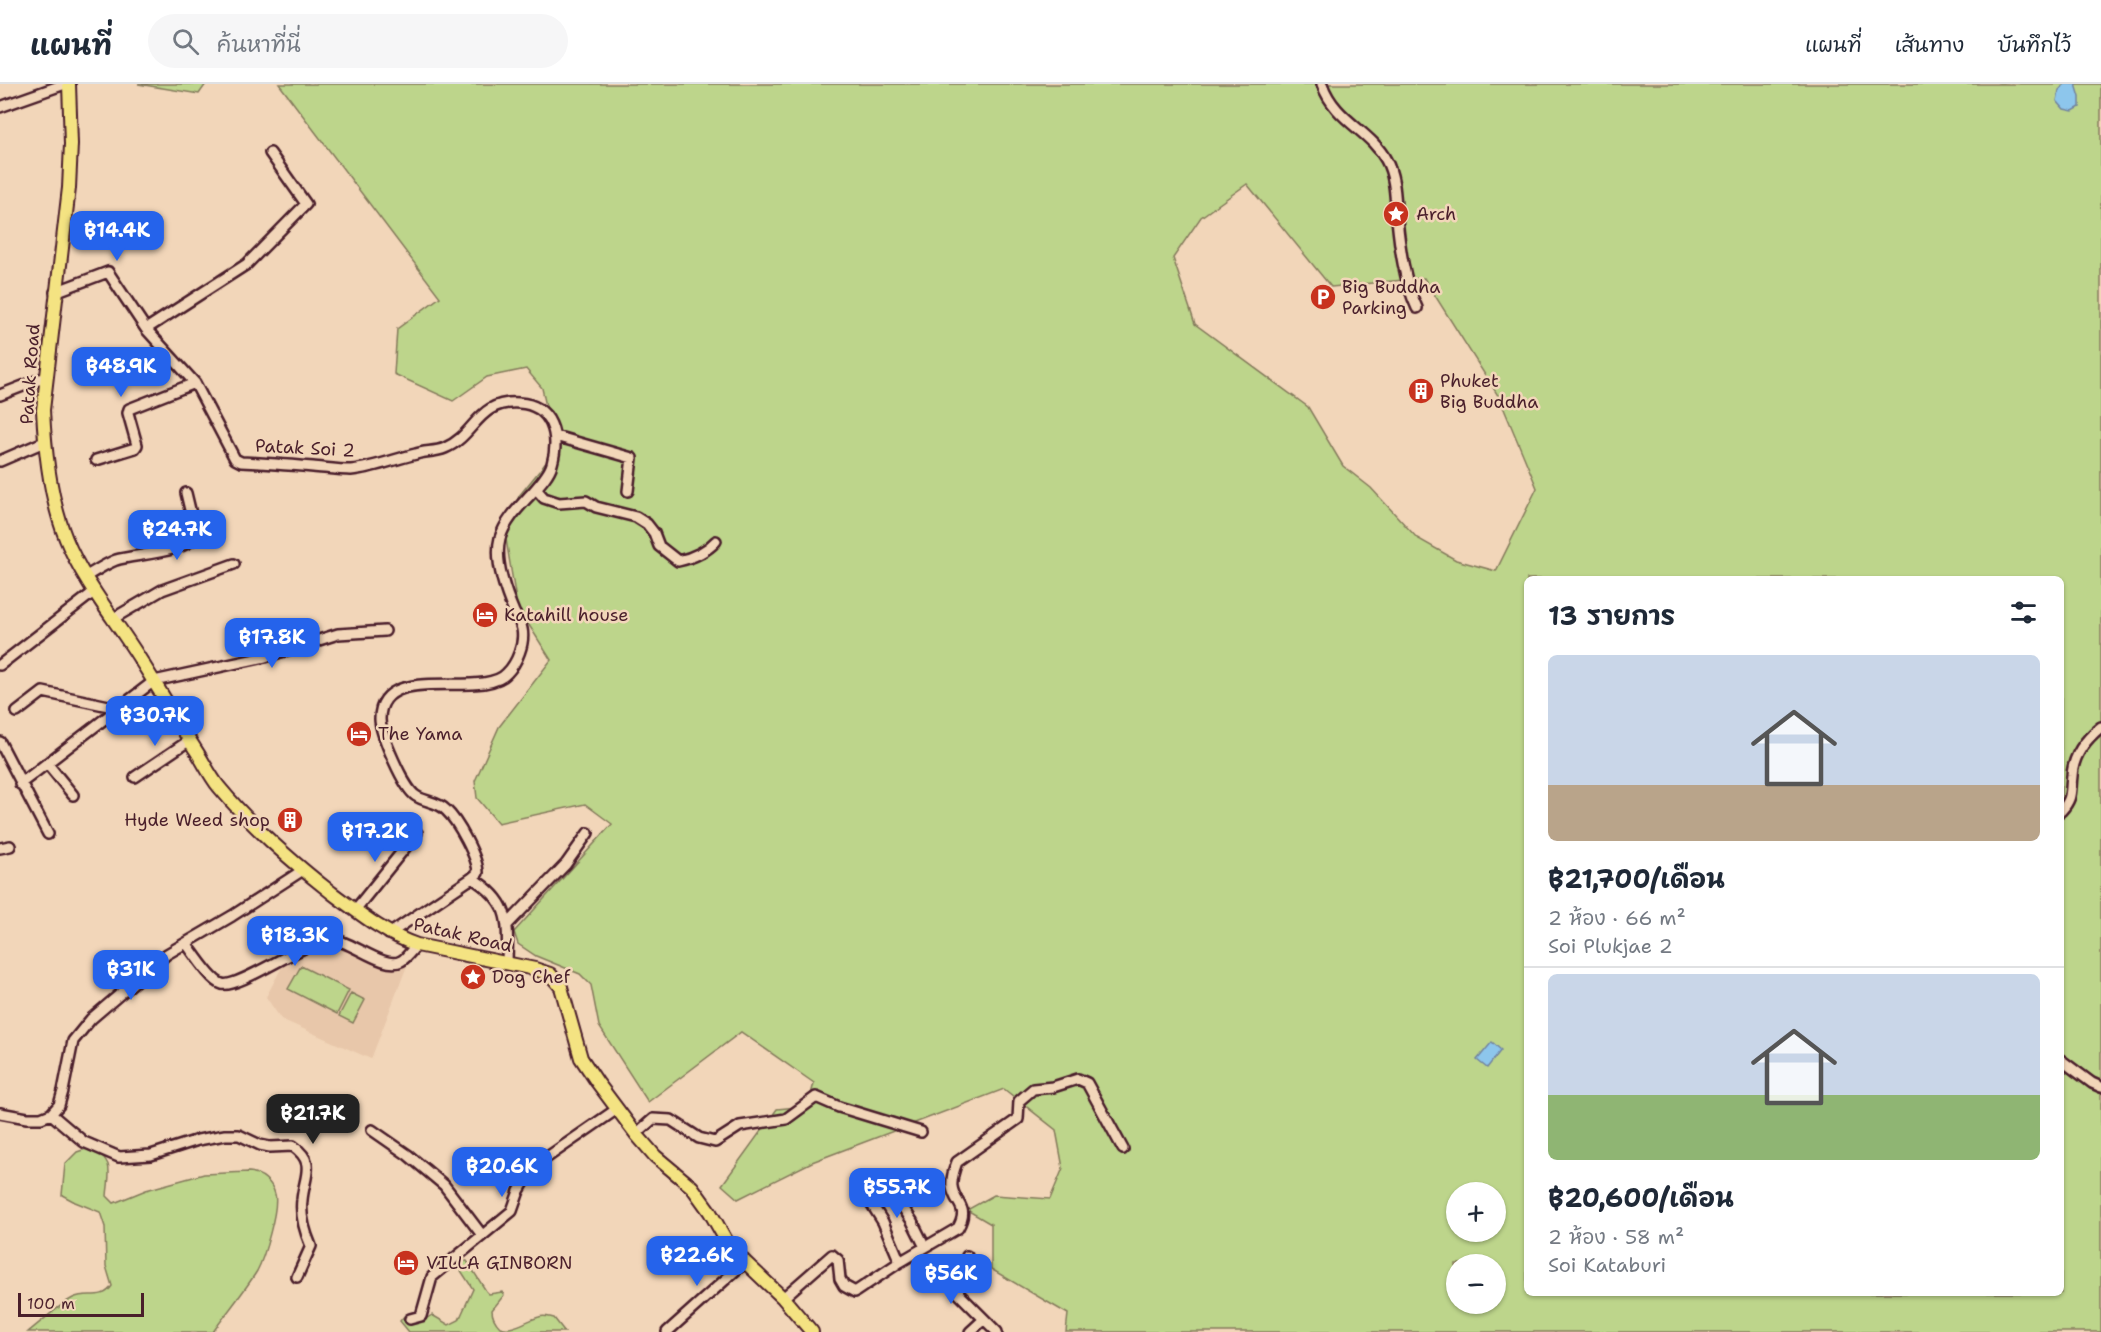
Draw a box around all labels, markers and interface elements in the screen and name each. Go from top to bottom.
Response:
search box [148,14,568,68]
icon: search [169,25,202,58]
text: แผนที่ [30,26,112,64]
text: ค้นหาที่นี่ [217,30,301,59]
text: แผนที่ [1805,31,1862,59]
text: เส้นทาง [1895,31,1964,59]
text: บันทึกไว้ [1997,31,2071,59]
place icon: Arch [1381,199,1411,229]
place label: Arch [1416,202,1456,226]
pin: ฿14.4K [68,211,166,262]
text: ฿14.4K [84,217,150,243]
place label: Big Buddha Parking [1342,275,1440,320]
parking icon: Big Buddha Parking [1308,282,1338,312]
street label: Patak Road [15,323,45,425]
pin: ฿48.9K [72,347,170,398]
text: ฿48.9K [86,353,156,379]
place label: Phuket Big Buddha [1440,369,1538,414]
building icon: Phuket Big Buddha [1406,376,1436,406]
street label: Patak Soi 2 [255,433,355,463]
pin: ฿24.7K [128,510,226,561]
text: ฿24.7K [142,516,212,542]
icon: filters [2007,596,2040,629]
text: 13 รายการ [1548,598,1675,633]
hotel icon: Katahill house [470,600,500,630]
place label: Katahill house [504,603,628,627]
pin: ฿17.8K [223,618,321,669]
text: ฿17.8K [239,624,305,650]
icon: home [1740,694,1848,802]
pin: ฿30.7K [106,696,204,747]
text: ฿30.7K [120,702,190,728]
hotel icon: The Yama [344,719,374,749]
place label: The Yama [378,722,462,746]
building icon: Hyde Weed shop [275,805,305,835]
place label: Hyde Weed shop [124,808,270,832]
pin: ฿17.2K [326,812,424,863]
text: ฿17.2K [342,818,408,844]
text: ฿21,700/เดือน [1548,861,1725,896]
text: 2 ห้อง · 66 m² [1548,905,1686,931]
street label: Patak Road [411,912,515,958]
pin: ฿18.3K [246,916,344,967]
text: ฿18.3K [261,922,329,948]
text: Soi Plukjae 2 [1548,933,1673,959]
pin: ฿31K [95,950,167,1001]
text: ฿31K [107,956,155,982]
place icon: Dog Chef [458,962,488,992]
place label: Dog Chef [492,965,571,989]
icon: home [1740,1013,1848,1121]
pin: ฿21.7K [264,1094,362,1145]
text: ฿21.7K [281,1100,345,1126]
pin: ฿20.6K [453,1147,551,1198]
text: ฿20.6K [466,1153,538,1179]
pin: ฿55.7K [848,1168,946,1219]
text: ฿55.7K [863,1174,931,1200]
text: ฿20,600/เดือน [1548,1180,1734,1215]
map controls [1446,1182,1506,1314]
button: + [1446,1182,1506,1242]
text: 2 ห้อง · 58 m² [1548,1224,1684,1250]
pin: ฿22.6K [648,1236,746,1287]
text: ฿22.6K [660,1242,734,1268]
hotel icon: VILLA GINBORN [391,1248,421,1278]
place label: VILLA GINBORN [426,1251,572,1275]
text: Soi Kataburi [1548,1252,1666,1278]
pin: ฿56K [915,1254,987,1305]
button: − [1446,1254,1506,1314]
text: ฿56K [925,1260,977,1286]
scale bar [18,1290,144,1318]
text: 100 m [27,1293,75,1314]

